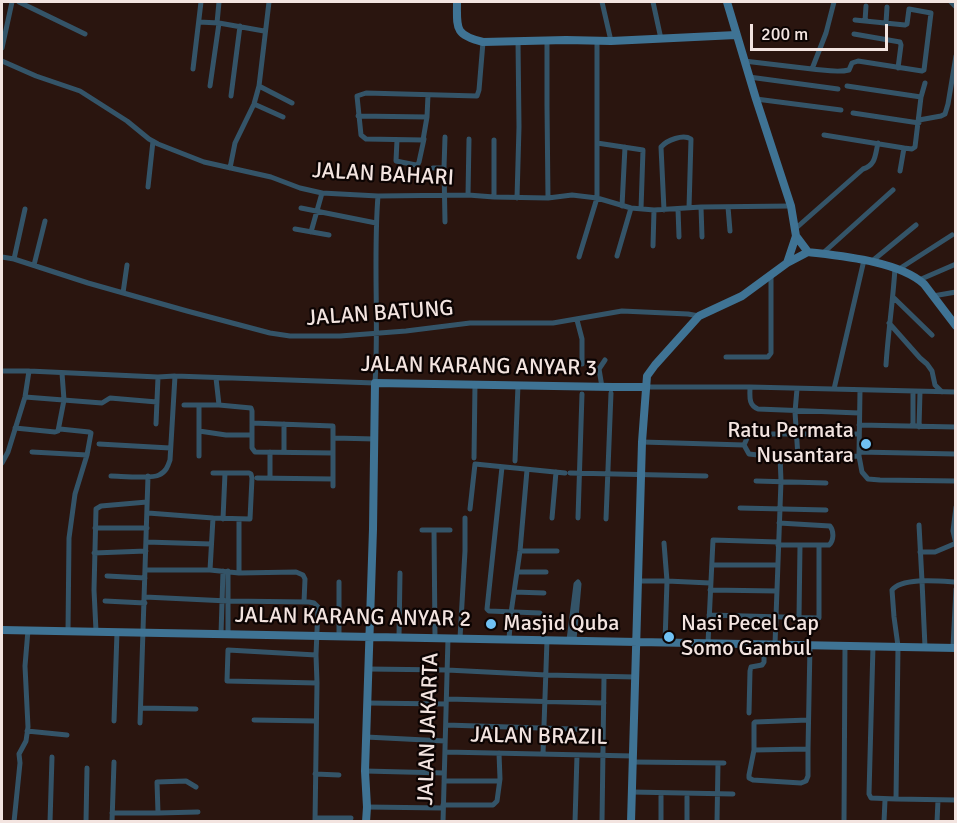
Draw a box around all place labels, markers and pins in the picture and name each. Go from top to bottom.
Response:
place label: Ratu Permata Nusantara [727,418,854,470]
marker: Ratu Permata Nusantara [859,437,873,451]
place label: Masjid Quba [503,611,619,637]
place label: Nasi Pecel Cap Somo Gambul [681,611,819,662]
marker: Masjid Quba [484,617,498,631]
marker: Nasi Pecel Cap Somo Gambul [662,630,676,644]

